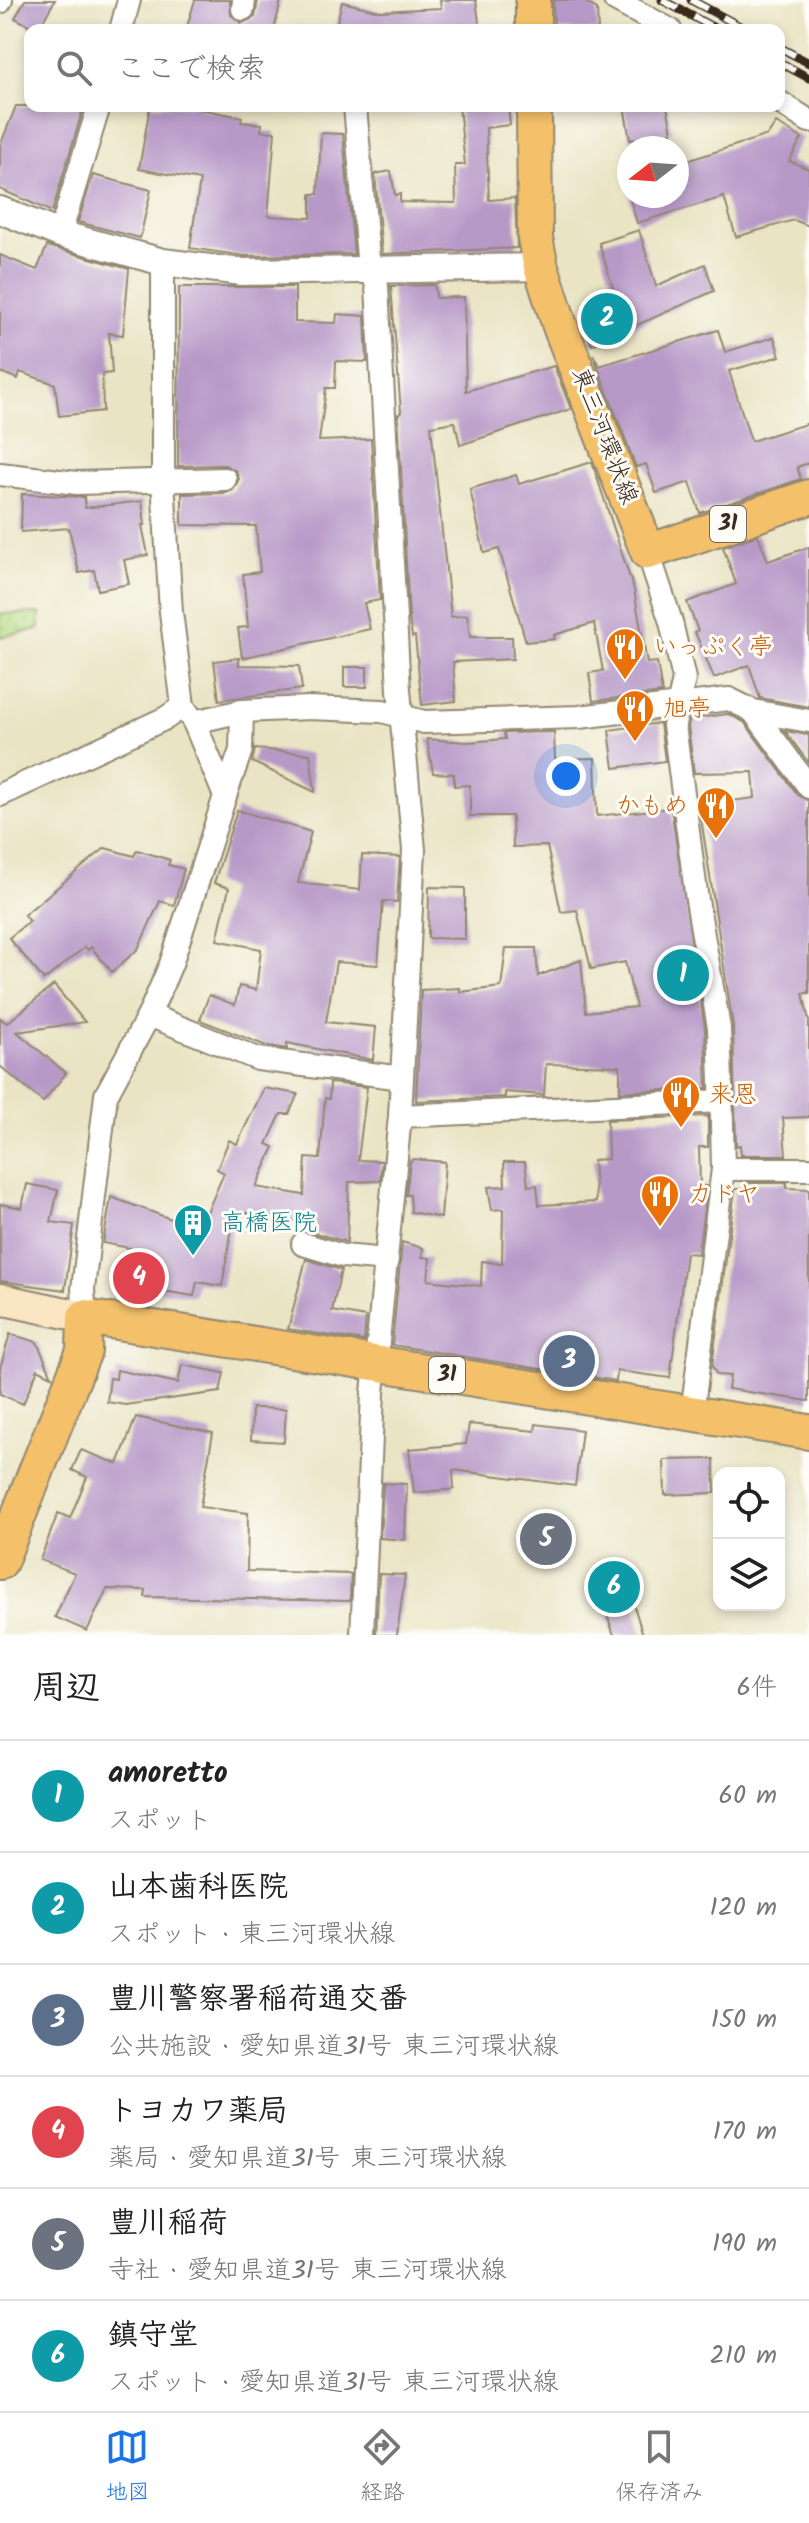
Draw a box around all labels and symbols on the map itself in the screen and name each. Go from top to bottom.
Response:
north arrow [617,136,689,208]
pin: 2 [581,289,633,349]
street label: 東三河環状線 [560,362,648,510]
road number: 31 [710,506,746,542]
restaurant icon: いっぷく亭 [604,626,646,681]
place label: いっぷく亭 [653,628,773,667]
restaurant icon: 旭亭 [614,688,656,743]
place label: 旭亭 [663,690,711,729]
your location [546,756,586,796]
restaurant icon: かもめ [695,785,737,840]
place label: かもめ [616,787,688,826]
pin: 1 [657,945,709,1005]
restaurant icon: 来恩 [660,1074,702,1129]
place label: 来恩 [709,1076,757,1115]
restaurant icon: カドヤ [639,1173,681,1228]
place label: カドヤ [688,1175,760,1214]
building icon: 高橋医院 [172,1202,214,1257]
place label: 高橋医院 [221,1204,317,1243]
pin: 4 [113,1248,165,1308]
pin: 3 [543,1331,595,1391]
road number: 31 [429,1357,465,1393]
pin: 5 [520,1509,572,1569]
pin: 6 [588,1557,640,1617]

